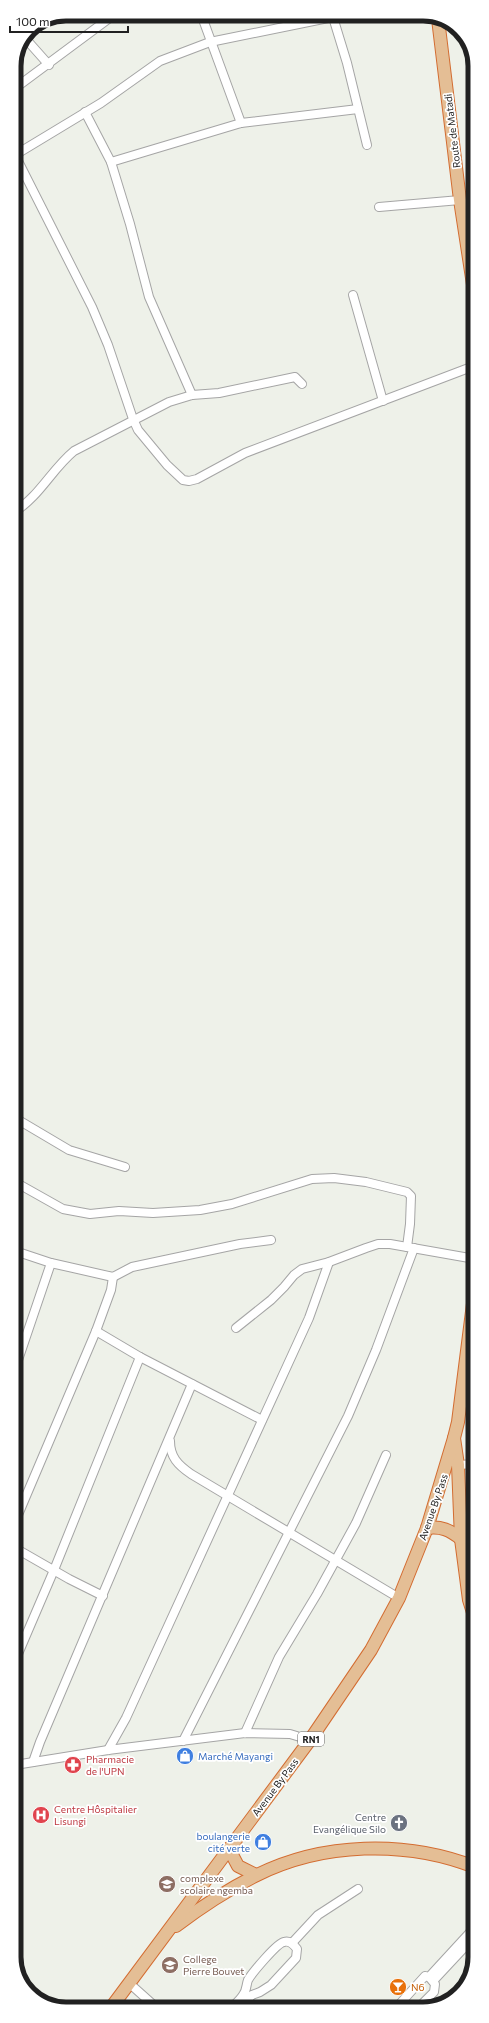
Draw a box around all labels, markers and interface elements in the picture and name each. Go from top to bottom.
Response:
scale bar [10,8,128,34]
text: 100 m [16,14,50,28]
street label: Route de Matadi [442,93,462,169]
street label: Avenue By Pass [416,1472,450,1542]
road number: RN1 [298,1732,324,1746]
shop icon: Marché Mayangi [175,1746,195,1766]
place label: Marché Mayangi [198,1750,273,1762]
place label: Pharmacie de l'UPN [86,1753,134,1777]
pharmacy icon: Pharmacie de l'UPN [63,1755,83,1775]
street label: Avenue By Pass [249,1755,301,1818]
place label: Centre Hôspitalier Lisungi [54,1803,137,1827]
hospital icon: Centre Hôspitalier Lisungi [31,1805,51,1825]
place label: Centre Evangélique Silo [313,1811,386,1835]
church icon: Centre Evangélique Silo [389,1813,409,1833]
place label: boulangerie cité verte [197,1830,250,1854]
shop icon: boulangerie cité verte [253,1832,273,1852]
place label: complexe scolaire ngemba [180,1872,253,1896]
school or university icon: complexe scolaire ngemba [157,1874,177,1894]
place label: College Pierre Bouvet [183,1953,244,1977]
school or university icon: College Pierre Bouvet [160,1955,180,1975]
bar icon: N6 [388,1977,408,1997]
place label: N6 [411,1981,425,1993]

